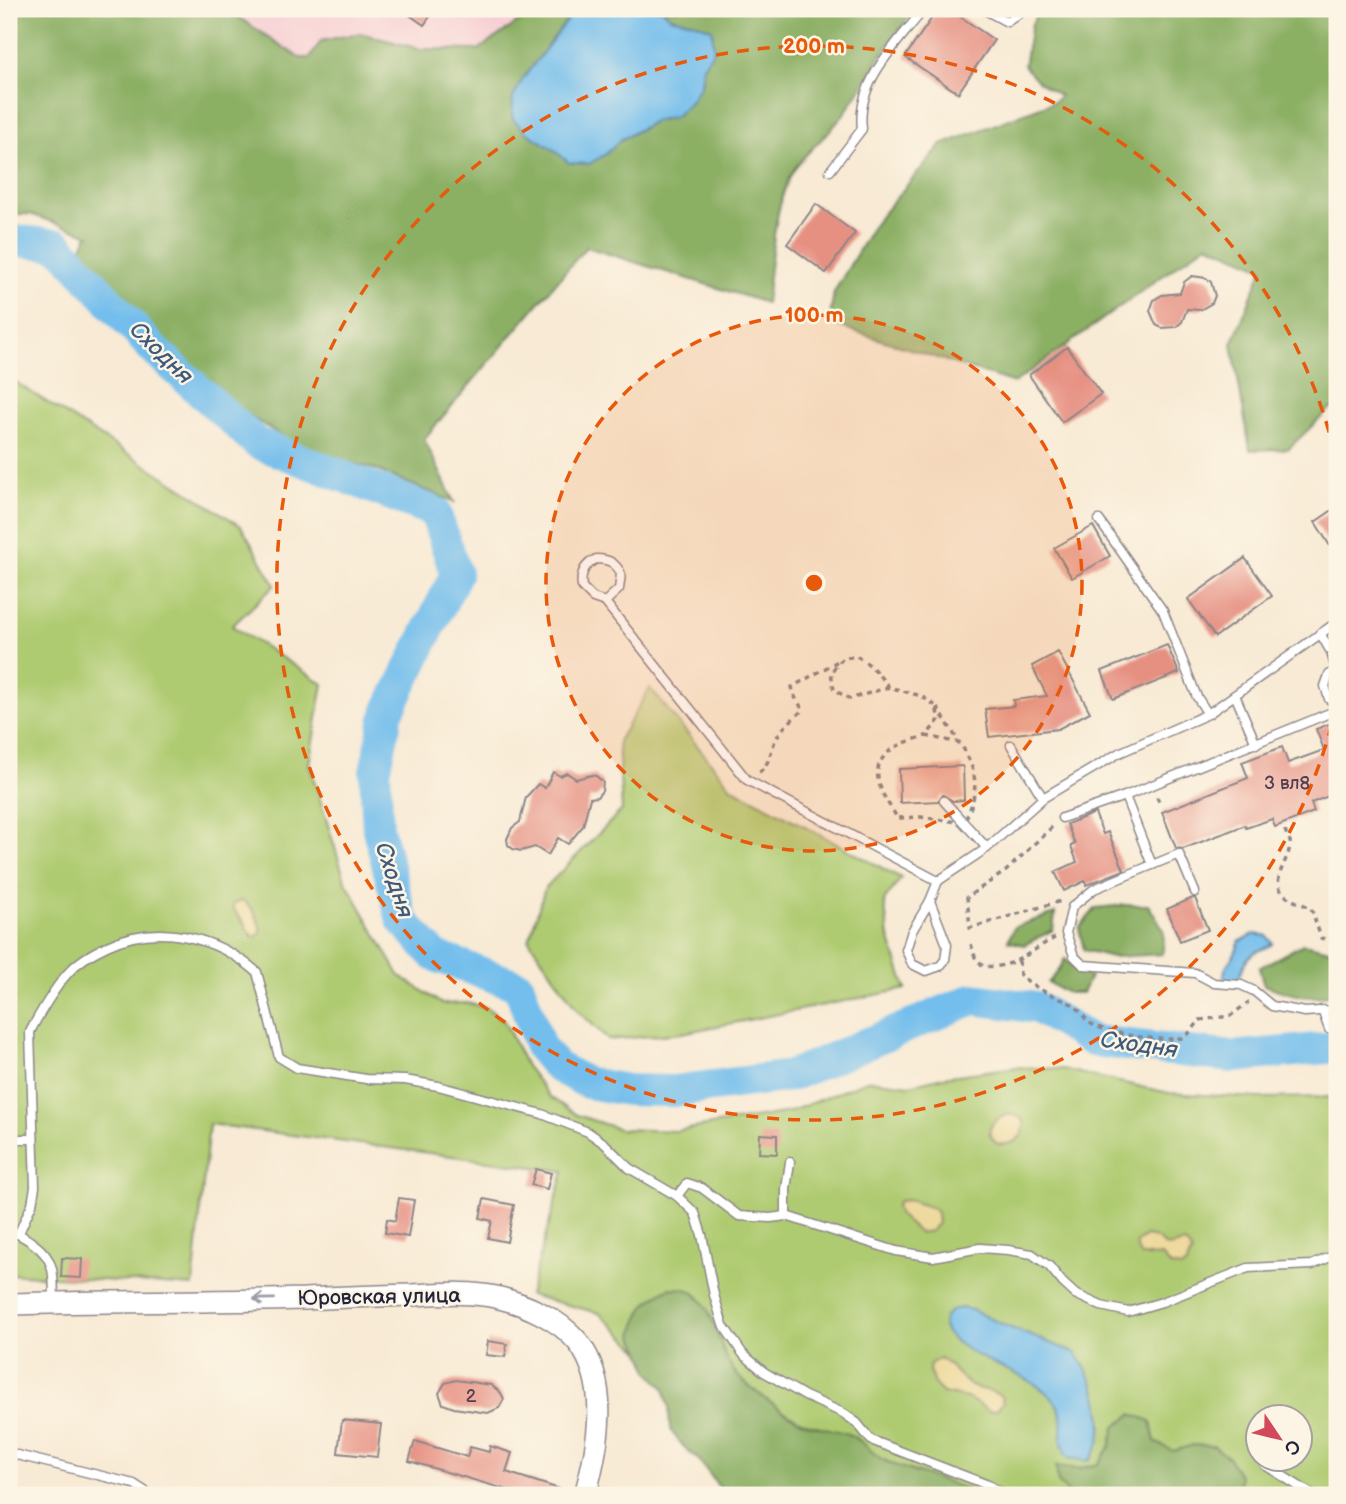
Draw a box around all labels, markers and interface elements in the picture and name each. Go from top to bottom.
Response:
text: 200 m [783,34,845,59]
text: 100 m [785,303,843,328]
water label: Сходня [123,316,199,390]
centre of rings [802,571,826,595]
house number: 3 вл8 [1264,773,1310,794]
water label: Сходня [369,839,419,922]
water label: Сходня [1099,1026,1180,1064]
street label: Юровская улица [297,1283,461,1311]
one-way arrow [253,1292,276,1306]
house number: 2 [466,1386,477,1407]
north arrow [1244,1402,1314,1472]
text: С [1278,1435,1305,1459]

